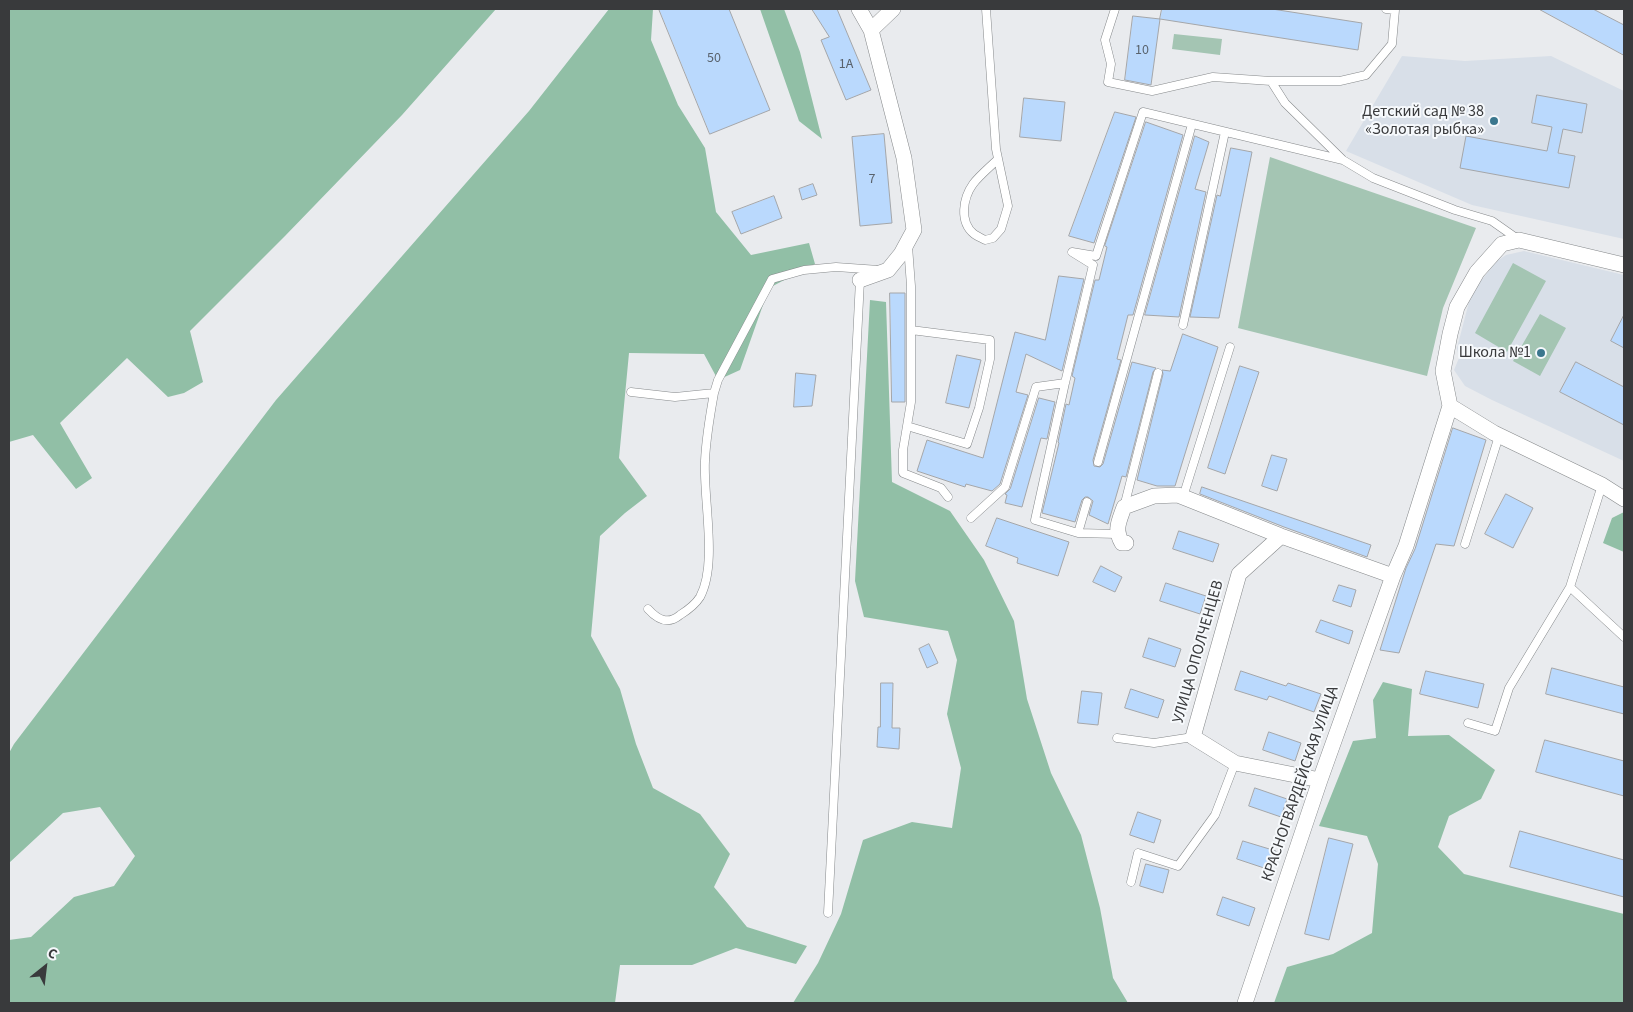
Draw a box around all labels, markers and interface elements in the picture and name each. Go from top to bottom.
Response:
house number: 10 [1135,43,1149,59]
house number: 50 [707,51,721,67]
house number: 1А [839,57,853,73]
place label: Детский сад № 38 «Золотая рыбка» [1362,102,1484,140]
marker: Детский сад № 38 «Золотая рыбка» [1488,115,1500,127]
house number: 7 [869,172,875,188]
place label: Школа №1 [1459,343,1531,363]
marker: Школа №1 [1535,347,1547,359]
street label: УЛИЦА ОПОЛЧЕНЦЕВ [1169,578,1229,726]
street label: КРАСНОГВАРДЕЙСКАЯ УЛИЦА [1258,684,1344,884]
north arrow [20,942,70,992]
text: С [44,943,61,965]

